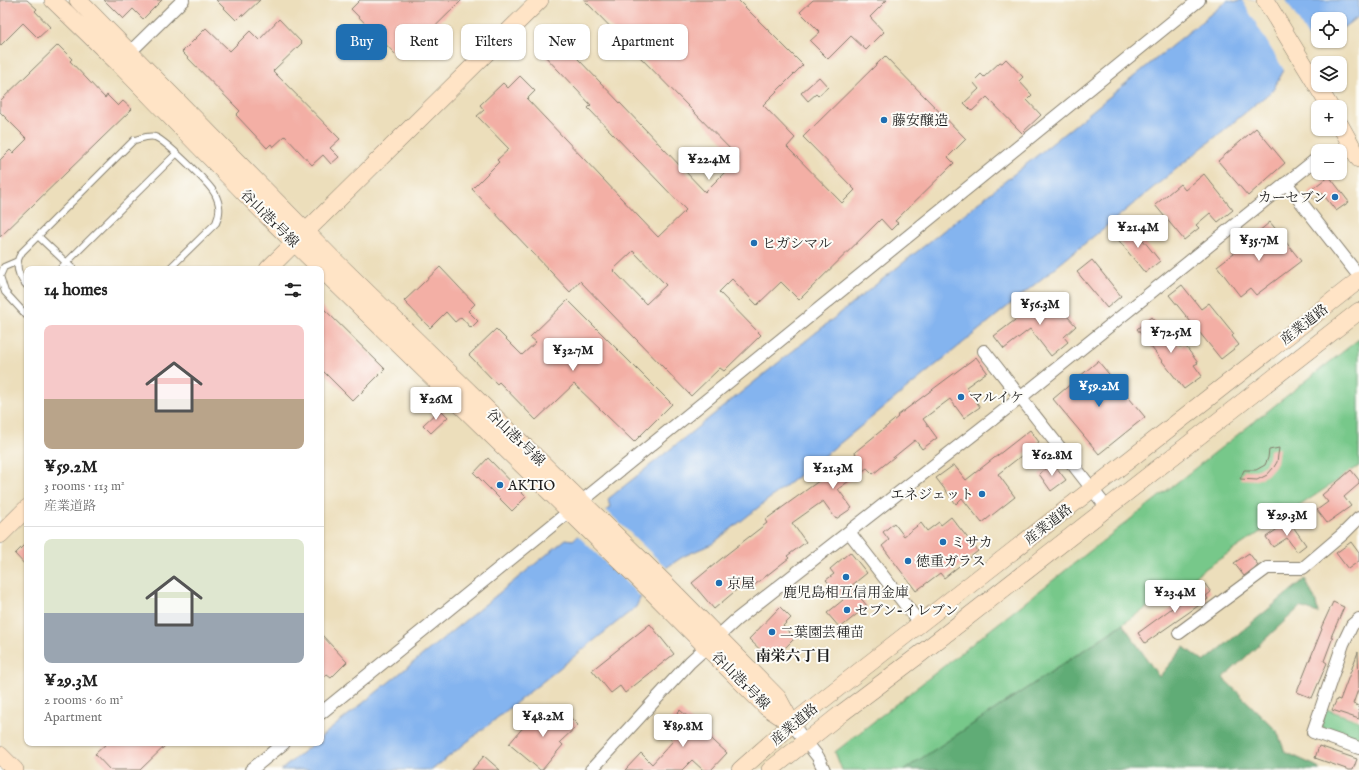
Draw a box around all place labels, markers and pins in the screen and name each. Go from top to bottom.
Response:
place label: 藤安醸造 [892,112,948,130]
marker: 藤安醸造 [879,115,889,125]
pin: ¥22.4M [676,147,742,181]
place label: カーセブン [1258,189,1327,207]
marker: カーセブン [1330,192,1340,202]
pin: ¥21.4M [1105,215,1171,249]
pin: ¥35.7M [1226,228,1292,262]
place label: ヒガシマル [762,235,832,253]
marker: ヒガシマル [749,238,759,248]
pin: ¥56.3M [1007,292,1073,326]
pin: ¥72.5M [1138,320,1204,354]
pin: ¥32.7M [540,338,606,372]
pin: ¥59.2M [1066,374,1132,408]
pin: ¥26M [412,387,460,421]
place label: マルイケ [969,389,1024,407]
marker: マルイケ [956,392,966,402]
pin: ¥62.8M [1019,443,1085,477]
pin: ¥21.3M [800,456,866,490]
place label: AKTIO [507,477,556,495]
marker: AKTIO [495,480,505,490]
place label: エネジェット [890,486,974,504]
marker: エネジェット [977,489,987,499]
pin: ¥29.3M [1254,503,1320,537]
place label: ミサカ [951,534,993,552]
marker: ミサカ [938,537,948,547]
place label: 徳重ガラス [916,553,986,571]
marker: 徳重ガラス [903,556,913,566]
marker: 鹿児島相互信用金庫 [841,572,851,582]
place label: 京屋 [727,575,755,593]
marker: 京屋 [714,578,724,588]
pin: ¥23.4M [1142,580,1208,614]
place label: 鹿児島相互信用金庫 [783,584,909,602]
place label: セブン-イレブン [855,602,958,620]
marker: セブン-イレブン [842,605,852,615]
place label: 二葉園芸種苗 [780,624,864,642]
marker: 二葉園芸種苗 [767,627,777,637]
pin: ¥48.2M [510,704,576,738]
pin: ¥89.8M [650,714,716,748]

